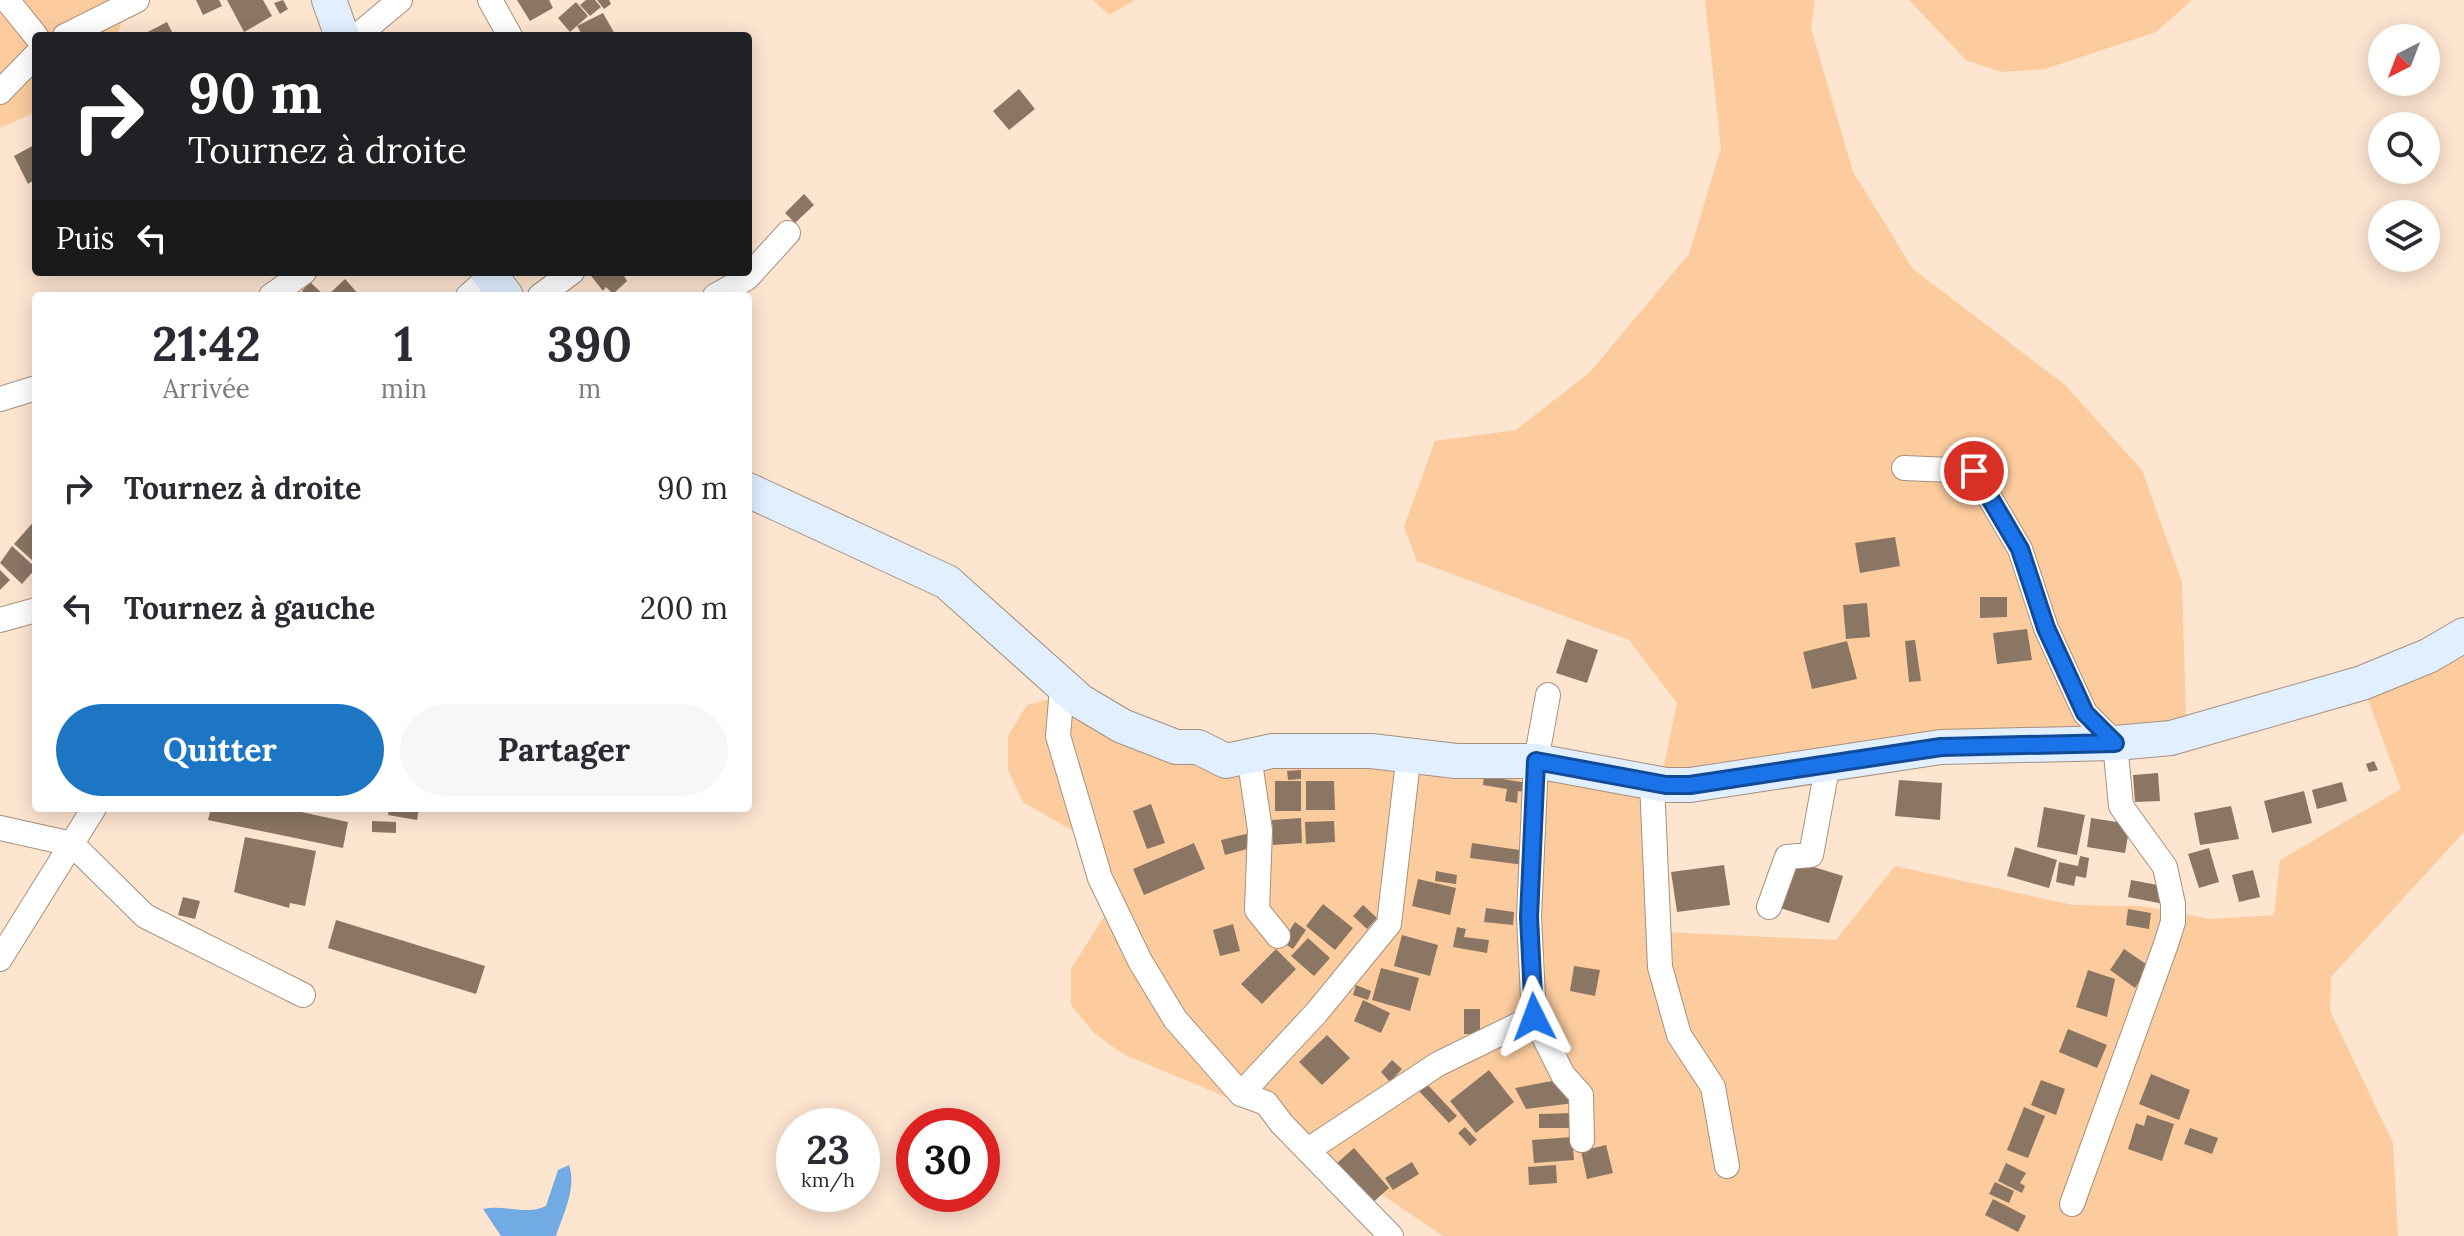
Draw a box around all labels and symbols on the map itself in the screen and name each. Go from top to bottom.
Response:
north arrow [2368,24,2440,96]
pin [1940,437,2008,505]
position arrow [1492,975,1576,1059]
speed limit sign: 30 [896,1108,1000,1212]

